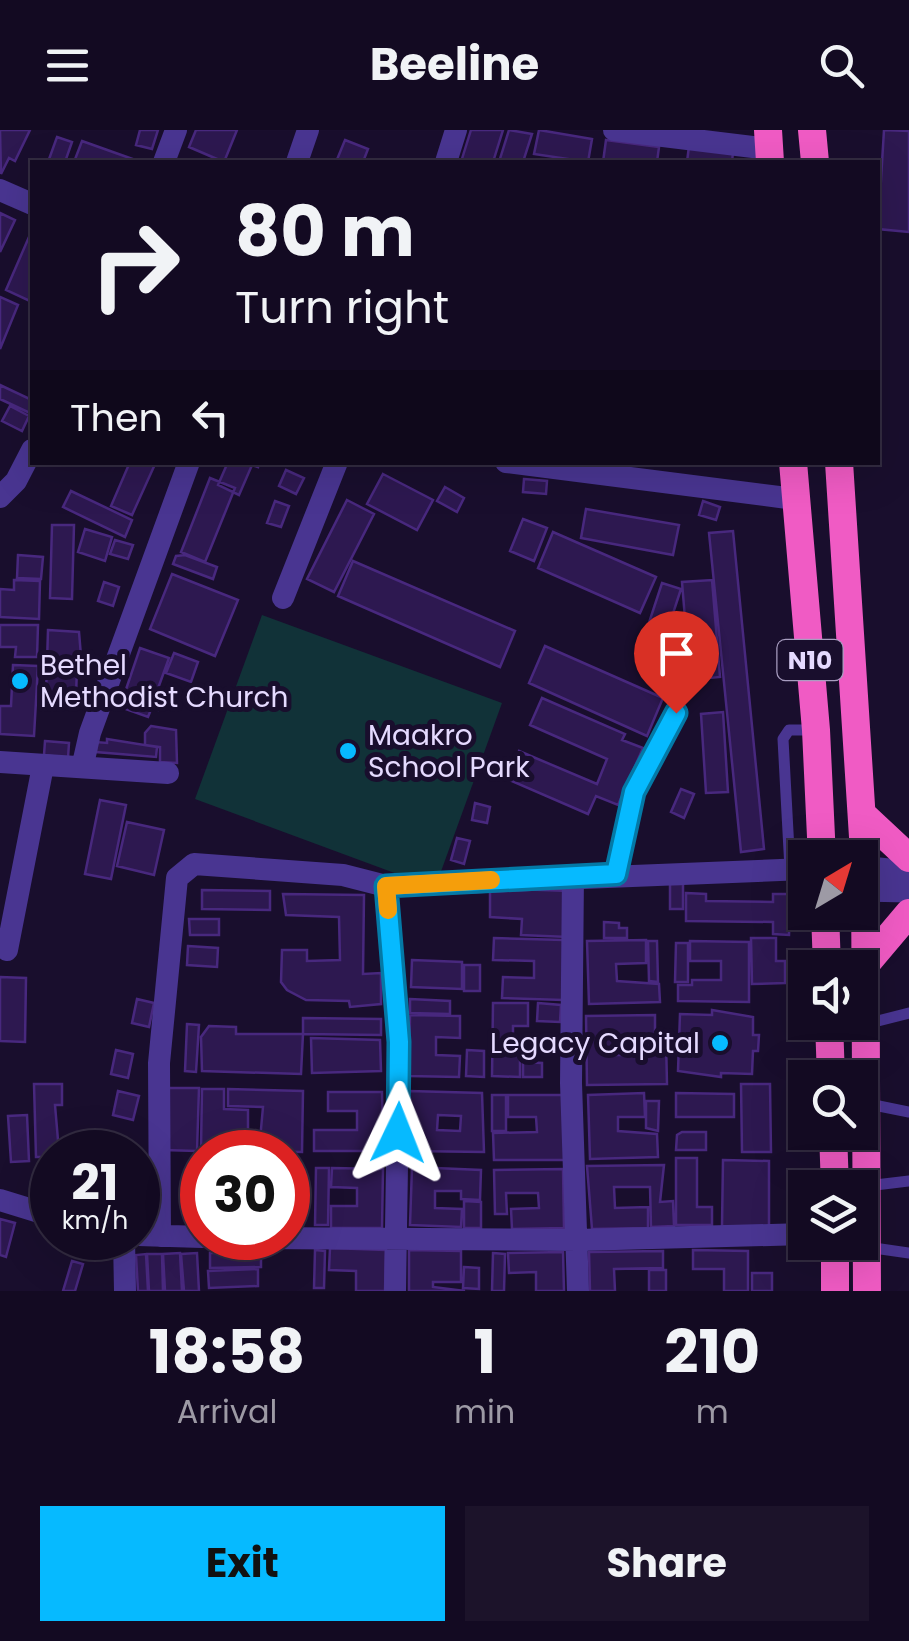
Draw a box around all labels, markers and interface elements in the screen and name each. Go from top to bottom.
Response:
text: Beeline [370,33,539,96]
icon: menu [40,38,95,93]
icon: search [814,38,869,93]
text: 80 m [235,182,415,281]
icon: right [70,200,200,330]
text: Turn right [235,276,449,339]
icon: left [183,390,238,445]
text: Then [70,391,163,444]
pin [634,611,719,714]
icon: arrive [649,626,704,681]
road number: N10 [778,640,842,680]
place label: Bethel Methodist Church [40,646,288,717]
marker: Bethel Methodist Church [9,670,31,692]
place label: Maakro School Park [368,716,530,787]
marker: Maakro School Park [337,740,359,762]
north arrow [788,840,878,930]
map controls [788,840,878,1260]
button: sound [788,950,878,1040]
place label: Legacy Capital [490,1024,700,1063]
marker: Legacy Capital [709,1032,731,1054]
button: search [788,1060,878,1150]
position arrow [346,1081,450,1185]
speed limit sign: 30 [180,1130,310,1260]
text: 21 [71,1147,119,1218]
button: layers [788,1170,878,1260]
text: km/h [62,1203,128,1238]
text: 18:58 [149,1310,305,1394]
text: 1 [473,1310,496,1394]
text: 210 [664,1310,760,1394]
text: Arrival [177,1389,277,1434]
text: min [454,1389,515,1434]
text: m [696,1389,729,1434]
button: Exit [40,1506,445,1621]
button: Share [465,1506,869,1621]

